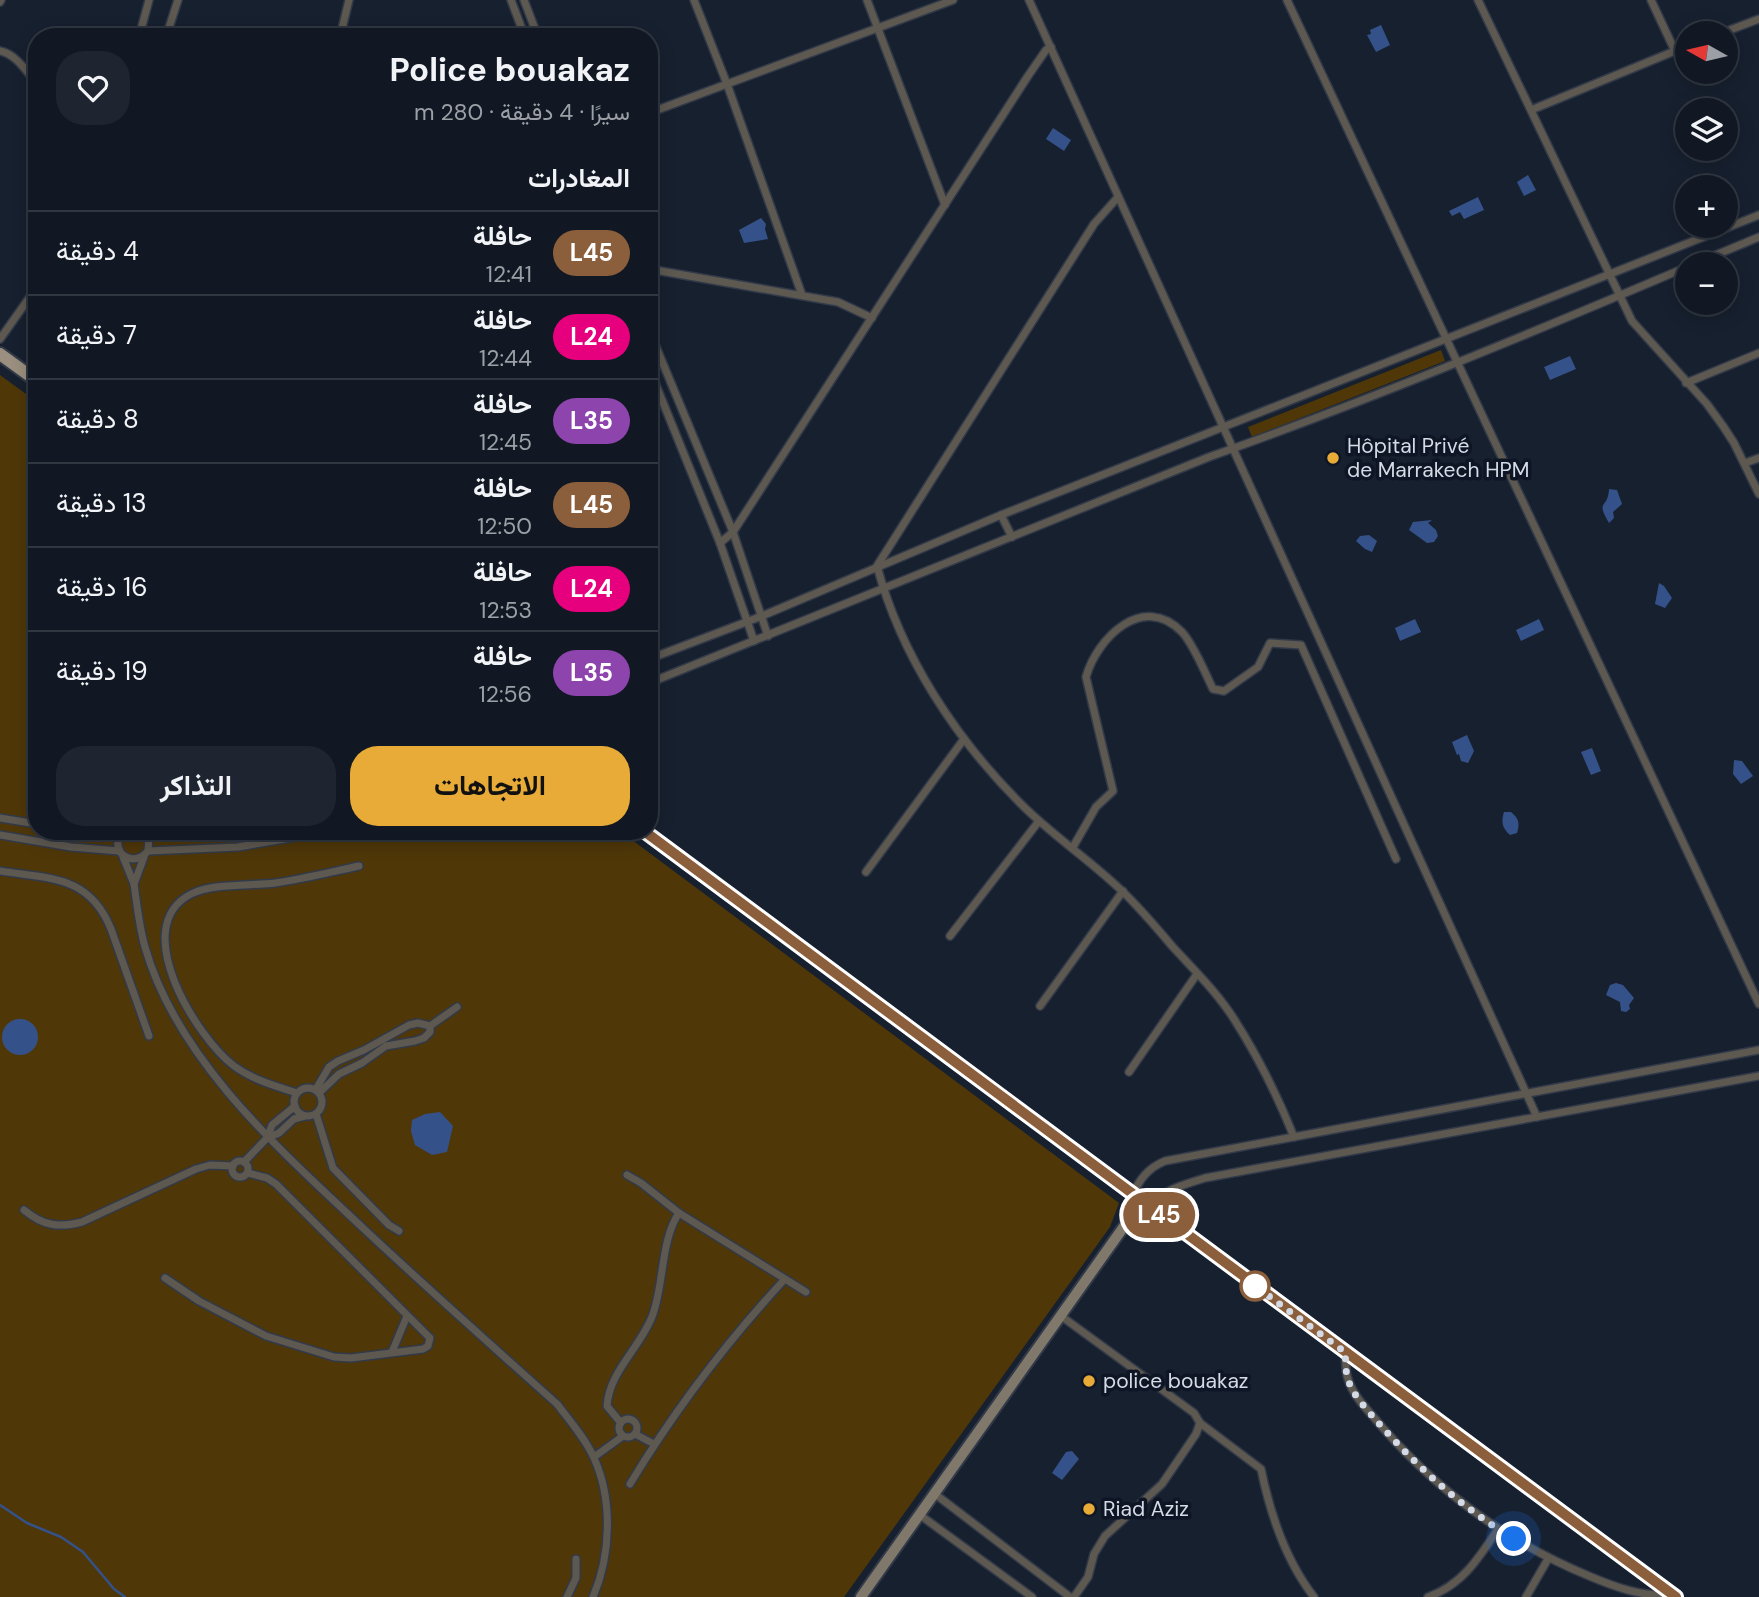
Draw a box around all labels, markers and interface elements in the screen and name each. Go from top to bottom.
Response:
north arrow [1675,21,1738,84]
map controls [1675,21,1738,315]
text: Police bouakaz [390,48,630,91]
button: heart [56,51,130,125]
text: سيرًا · 4 دقيقة · 280 m [414,97,630,127]
button: layers [1675,98,1738,161]
text: المغادرات [528,161,630,195]
button: + [1675,175,1738,238]
text: حافلة [473,219,532,253]
text: 4 دقيقة [56,234,139,268]
text: L45 [570,237,613,268]
button: − [1675,252,1738,315]
text: 12:41 [486,259,532,289]
text: حافلة [473,303,532,337]
text: 7 دقيقة [56,318,137,352]
text: L24 [570,321,613,352]
text: 12:44 [479,343,532,373]
text: حافلة [473,387,532,421]
text: 8 دقيقة [56,402,139,436]
text: L35 [570,405,613,436]
text: 12:45 [479,427,532,457]
place label: Hôpital Privé de Marrakech HPM [1347,432,1529,484]
marker: Hôpital Privé de Marrakech HPM [1325,450,1341,466]
text: حافلة [473,471,532,505]
text: 13 دقيقة [56,486,147,520]
text: L45 [570,489,613,520]
text: 12:50 [477,511,532,541]
text: حافلة [473,555,532,589]
text: 16 دقيقة [56,570,148,604]
text: L24 [570,573,613,604]
text: 12:53 [479,595,532,625]
text: حافلة [473,639,532,673]
text: 19 دقيقة [56,654,148,688]
text: L35 [570,657,613,688]
text: 12:56 [478,679,532,709]
button: التذاكر [56,746,336,826]
button: الاتجاهات [350,746,630,826]
line badge: L45 [1119,1192,1199,1238]
text: L45 [1137,1199,1181,1230]
unlabelled marker [1240,1271,1270,1301]
place label: police bouakaz [1103,1367,1248,1395]
marker: police bouakaz [1081,1373,1097,1389]
place label: Riad Aziz [1103,1495,1189,1523]
marker: Riad Aziz [1081,1501,1097,1517]
your location [1496,1521,1531,1556]

